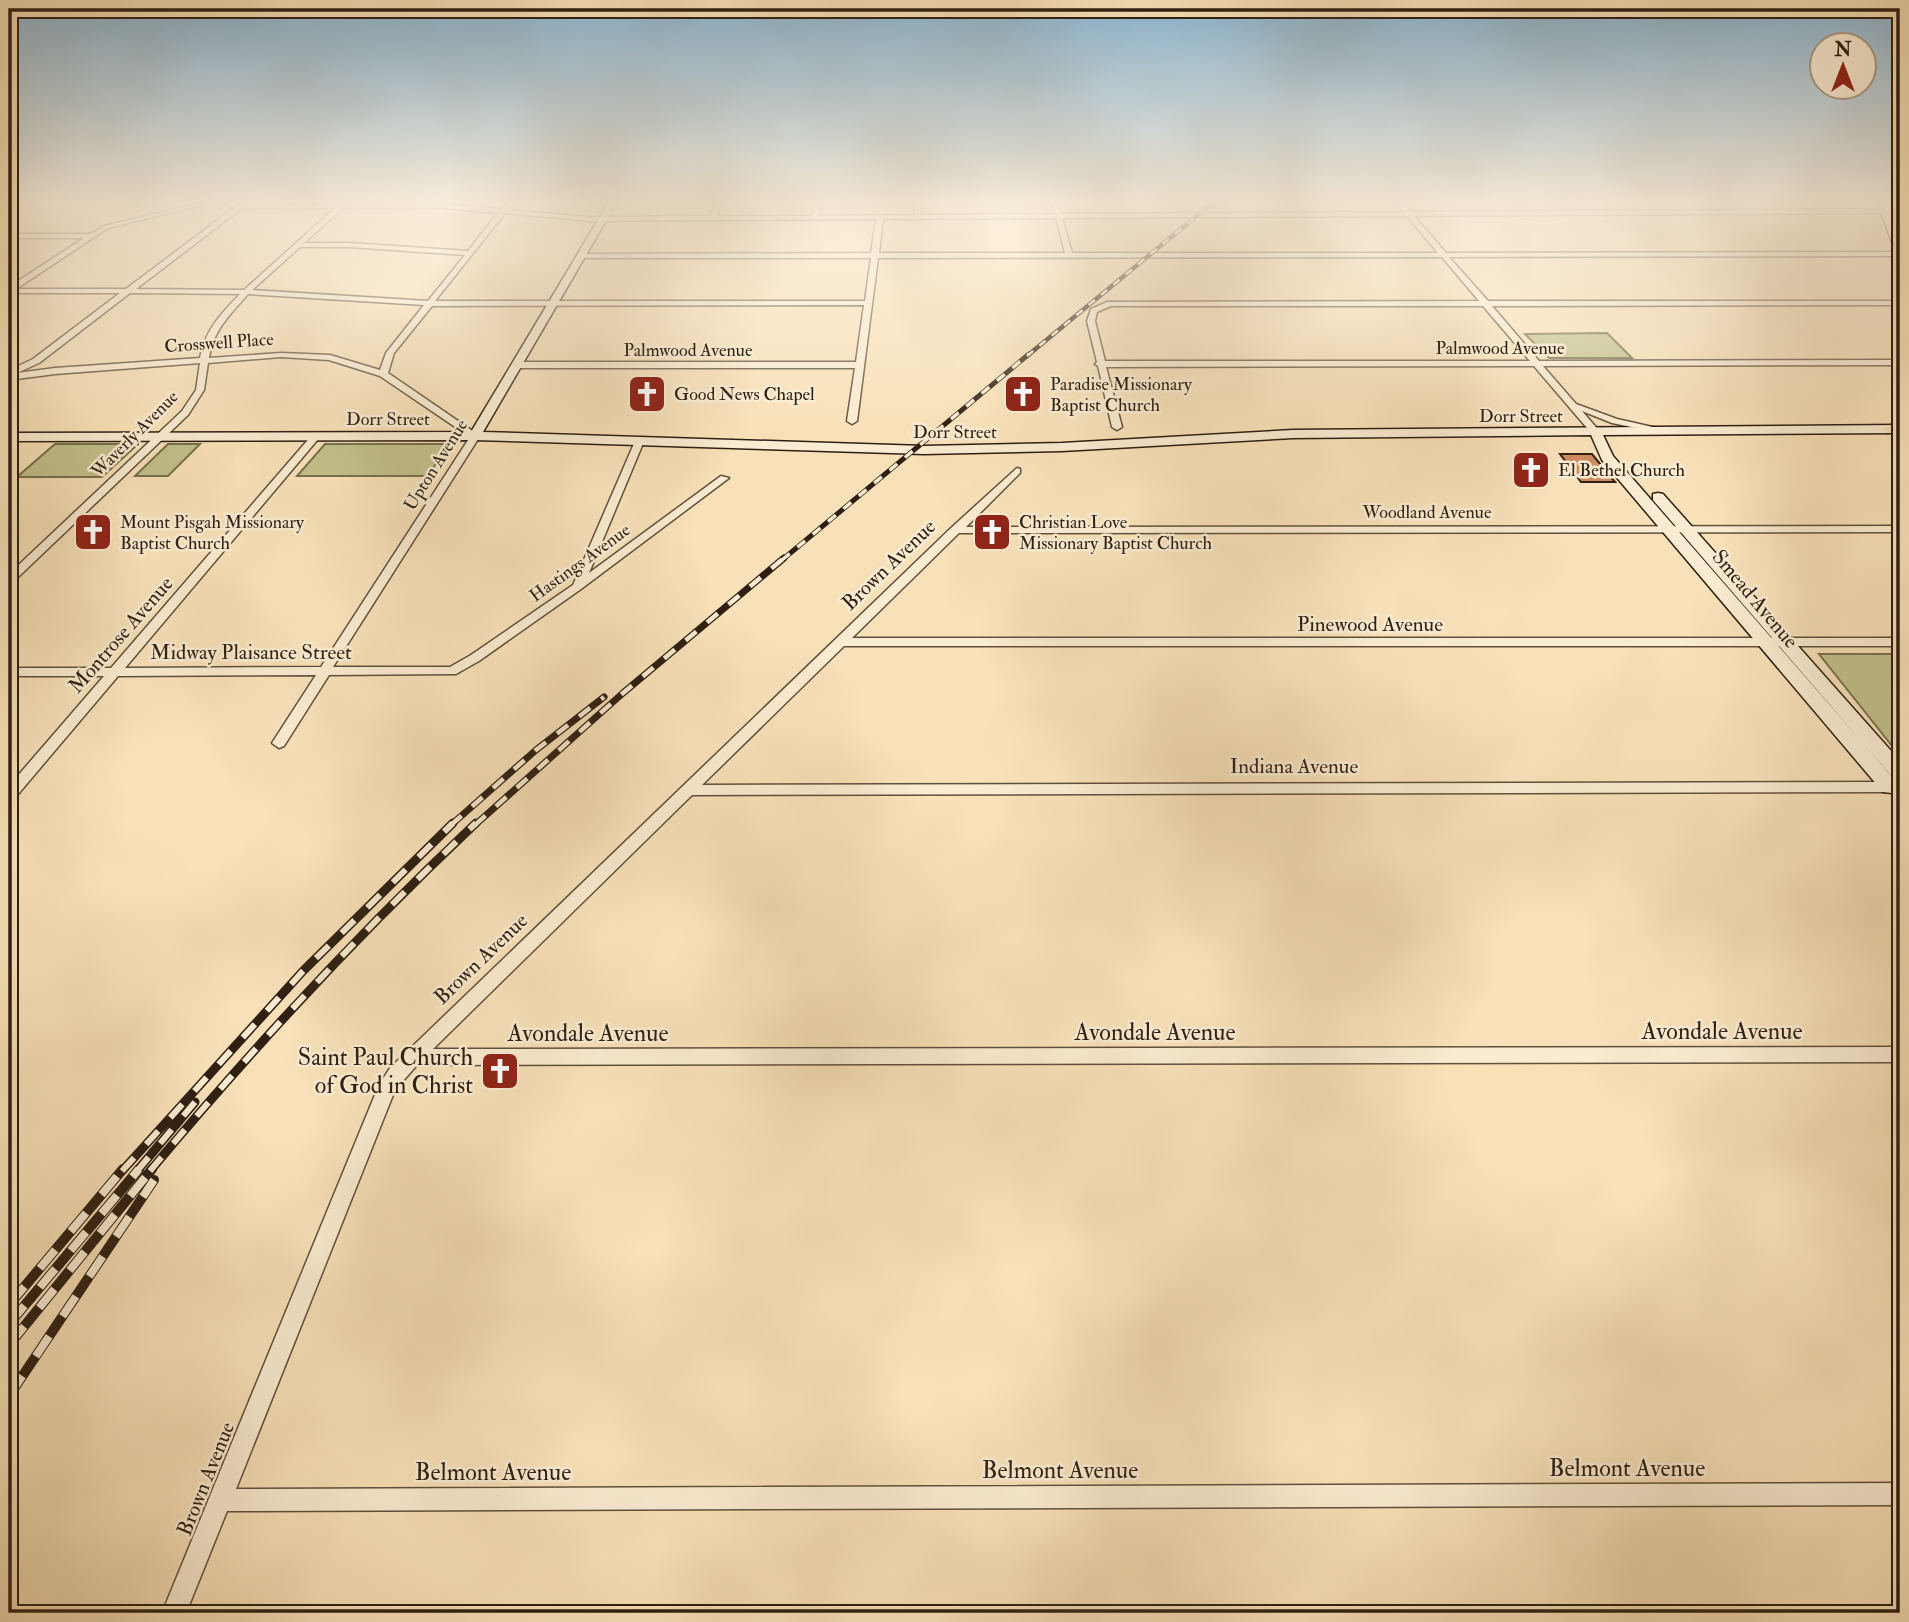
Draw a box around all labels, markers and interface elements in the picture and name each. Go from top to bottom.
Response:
north arrow [1808,32,1878,102]
text: N [1833,38,1852,62]
street label: Crosswell Place [164,328,275,358]
street label: Palmwood Avenue [1436,337,1565,360]
street label: Palmwood Avenue [624,339,753,362]
church icon: Good News Chapel [626,373,668,415]
church icon: Paradise Missionary Baptist Church [1002,373,1044,415]
place label: Paradise Missionary Baptist Church [1050,373,1193,417]
place label: Good News Chapel [674,383,815,406]
street label: Waverly Avenue [86,385,184,483]
street label: Dorr Street [1479,405,1563,428]
street label: Dorr Street [346,408,430,431]
street label: Upton Avenue [399,415,473,515]
street label: Dorr Street [913,421,997,444]
church icon: El Bethel Church [1510,449,1552,491]
place label: El Bethel Church [1558,459,1686,482]
street label: Woodland Avenue [1362,501,1492,524]
church icon: Mount Pisgah Missionary Baptist Church [72,511,114,553]
place label: Mount Pisgah Missionary Baptist Church [120,511,305,555]
church icon: Christian Love Missionary Baptist Church [971,511,1013,553]
place label: Christian Love Missionary Baptist Church [1019,511,1212,555]
street label: Brown Avenue [836,513,942,617]
street label: Hastings Avenue [525,518,635,607]
street label: Smead Avenue [1706,544,1804,654]
street label: Montrose Avenue [63,571,179,699]
street label: Pinewood Avenue [1297,611,1443,638]
street label: Midway Plaisance Street [150,639,352,666]
street label: Indiana Avenue [1230,753,1358,780]
street label: Brown Avenue [428,907,534,1011]
street label: Avondale Avenue [1641,1016,1802,1047]
street label: Avondale Avenue [1074,1017,1235,1048]
street label: Avondale Avenue [507,1018,668,1049]
place label: Saint Paul Church of God in Christ [298,1042,473,1101]
church icon: Saint Paul Church of God in Christ [479,1050,521,1092]
street label: Brown Avenue [171,1418,241,1540]
street label: Belmont Avenue [1549,1453,1705,1484]
street label: Belmont Avenue [982,1455,1138,1486]
street label: Belmont Avenue [415,1457,571,1488]

